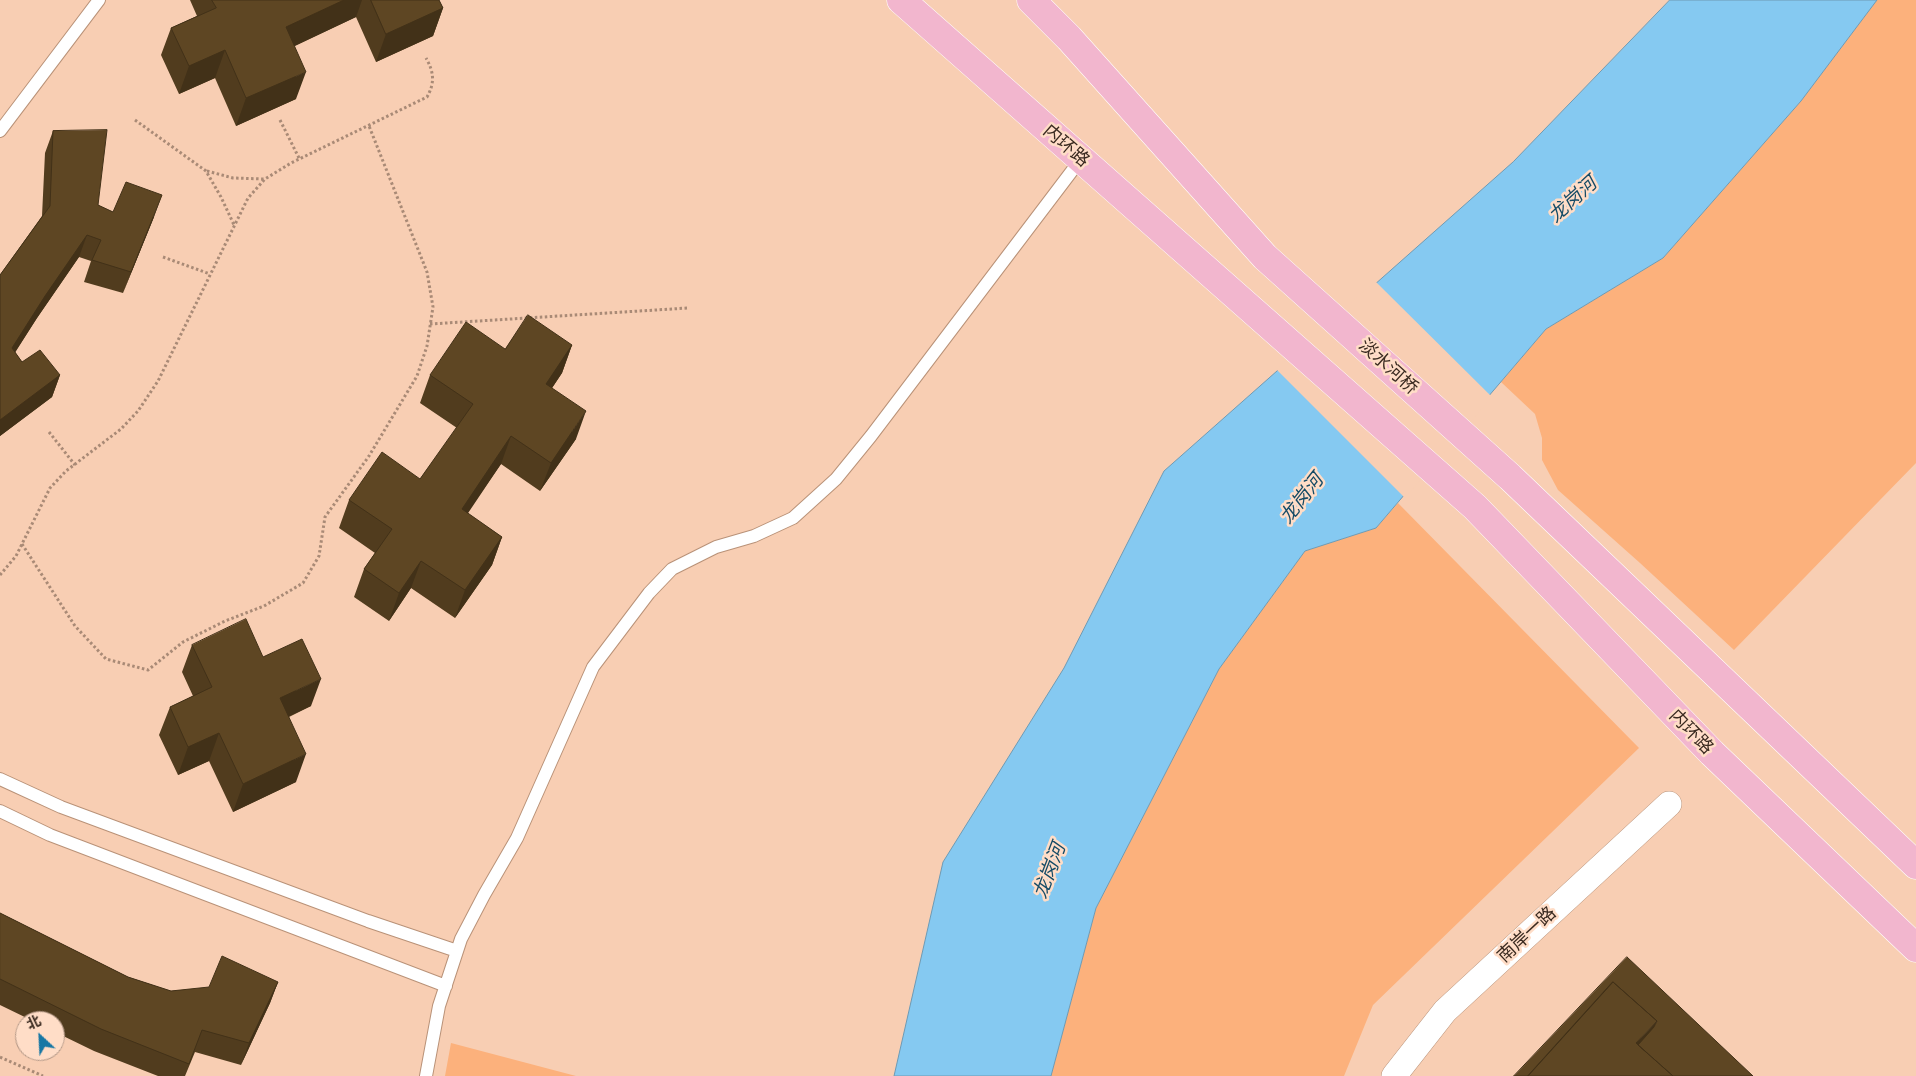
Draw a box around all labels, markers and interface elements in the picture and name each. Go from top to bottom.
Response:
street label: 内环路 [1039,120,1093,172]
water label: 龙岗河 [1544,172,1602,228]
street label: 淡水河桥 [1354,335,1422,399]
water label: 龙岗河 [1275,470,1329,528]
street label: 内环路 [1664,705,1718,759]
water label: 龙岗河 [1029,840,1071,902]
street label: 南岸一路 [1493,903,1561,967]
north arrow [15,1011,65,1061]
text: 北 [24,1012,44,1034]

